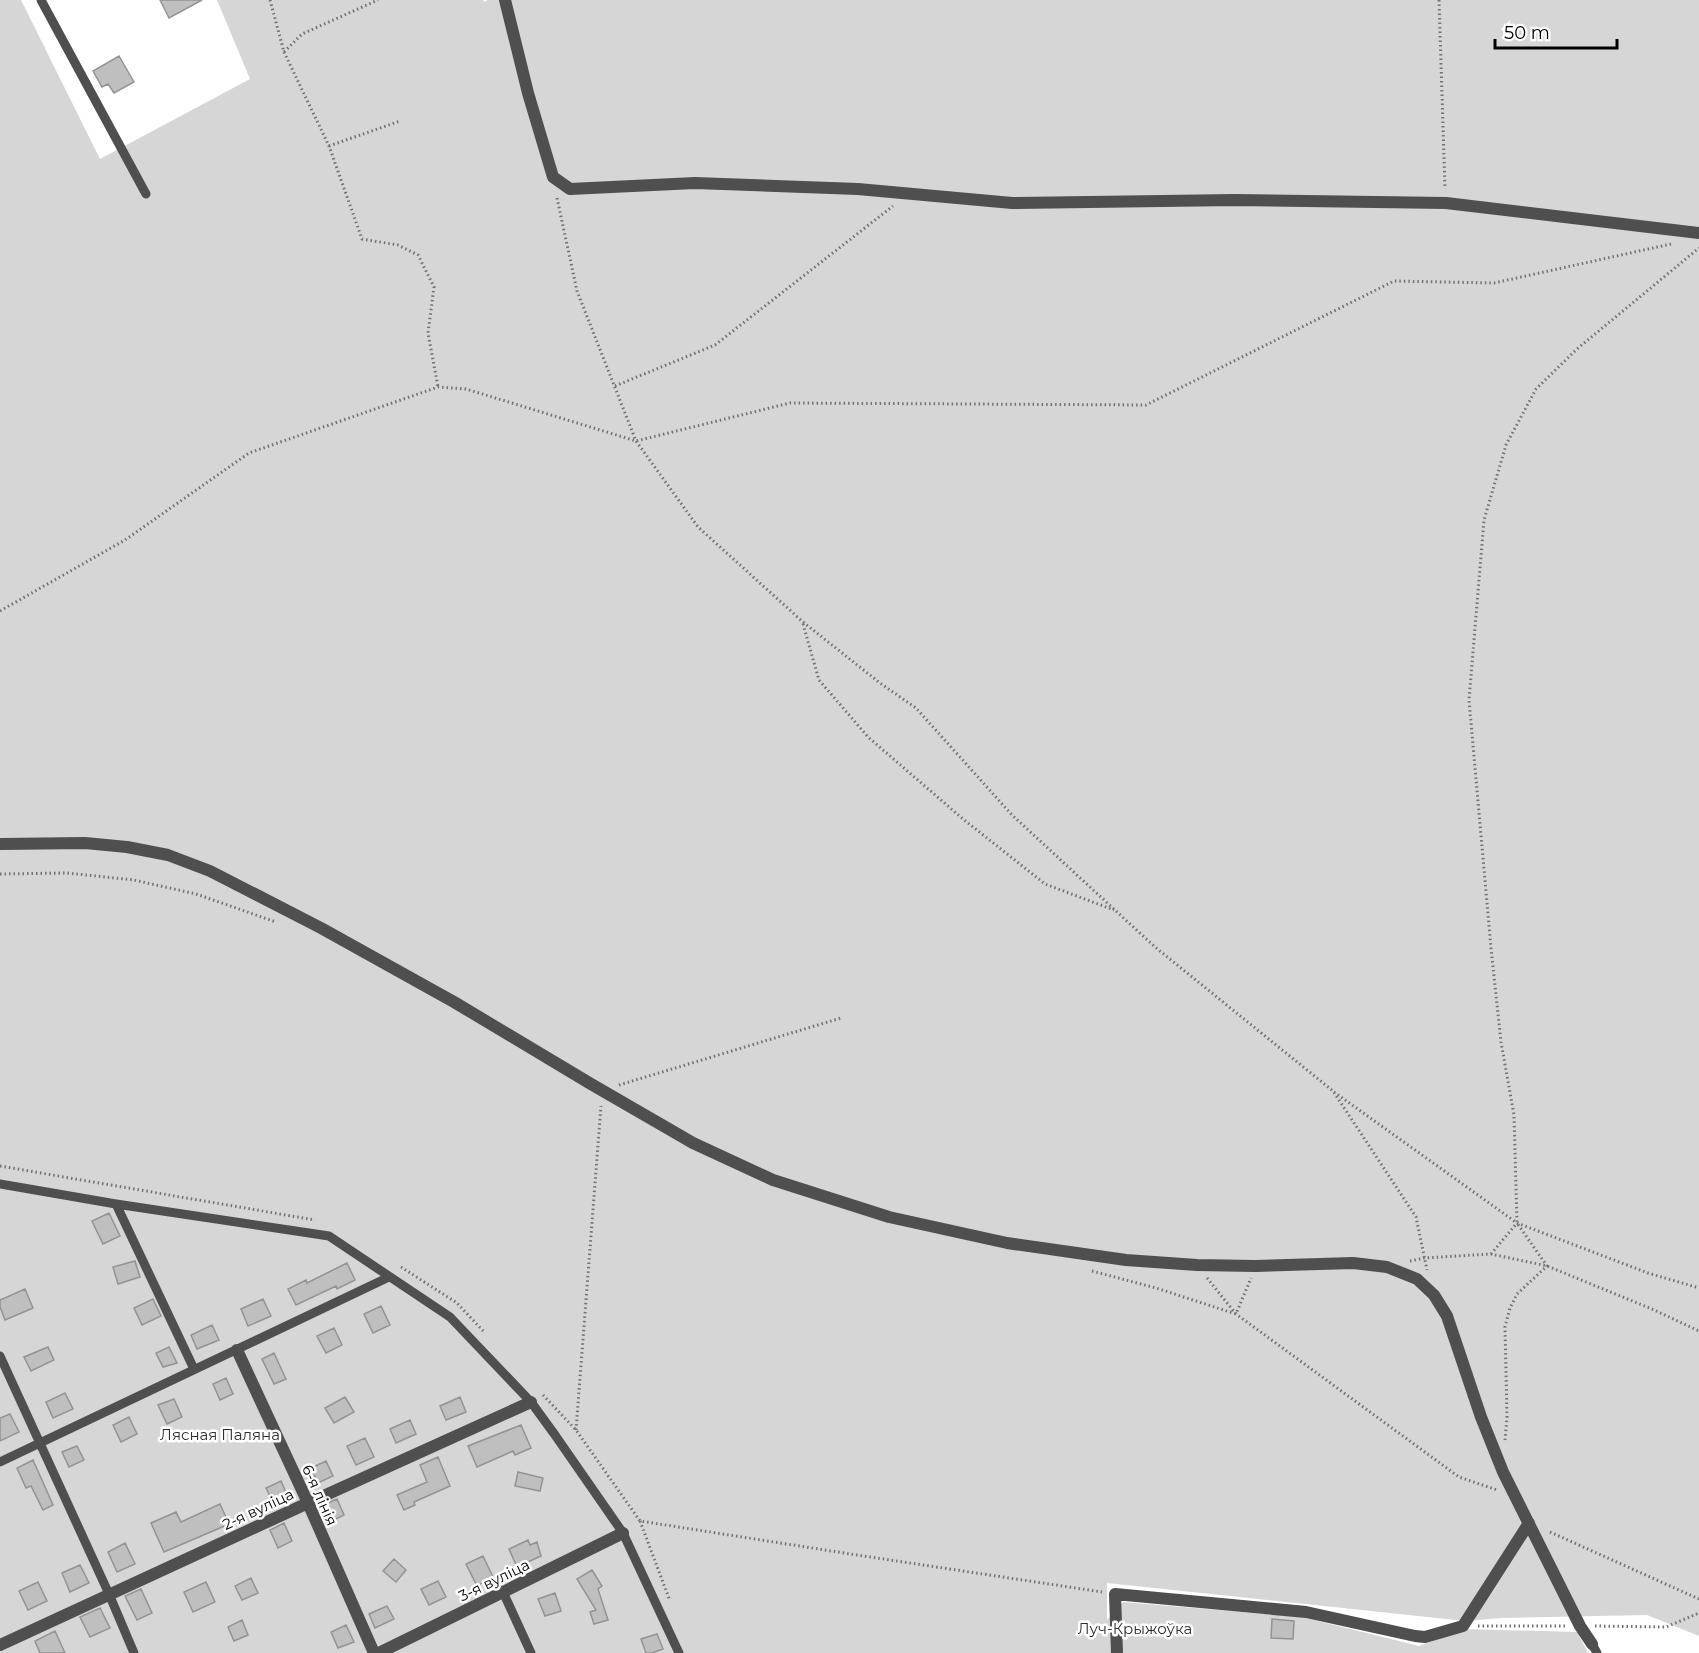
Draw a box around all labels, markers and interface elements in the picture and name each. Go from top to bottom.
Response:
scale bar [1495,12,1616,50]
text: 50 m [1504,22,1550,44]
park label: Лясная Паляна [160,1425,280,1444]
street label: 6-я лінія [298,1462,342,1528]
street label: 2-я вуліца [219,1484,297,1534]
street label: 3-я вуліца [455,1555,533,1605]
park label: Луч-Крыжоўка [1078,1619,1192,1638]

